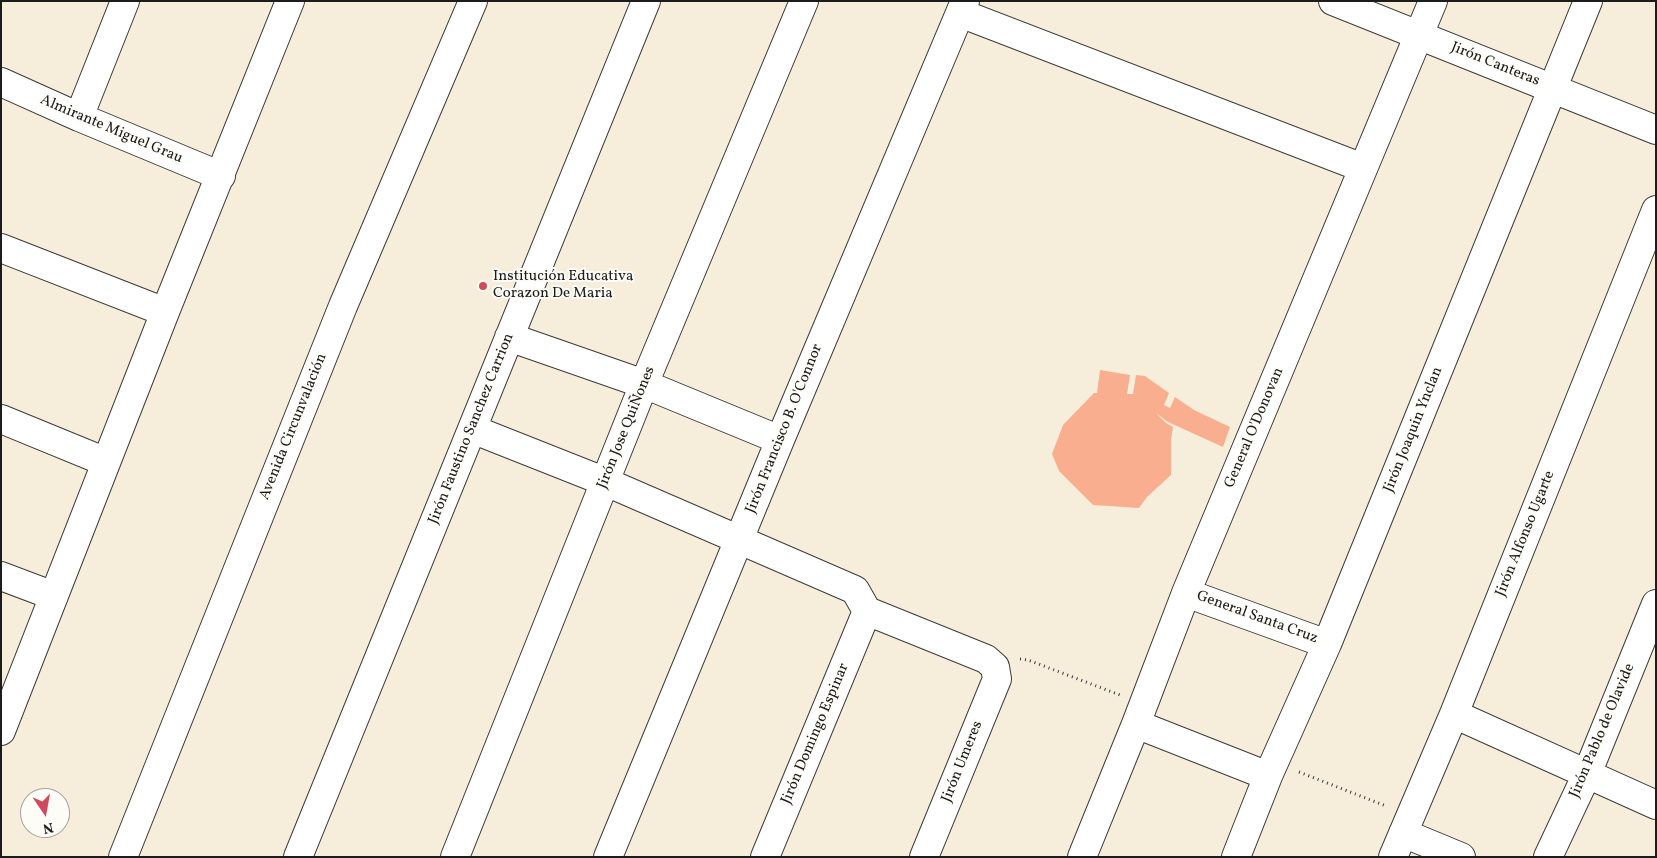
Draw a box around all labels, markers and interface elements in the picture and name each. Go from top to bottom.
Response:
street label: Jirón Canteras [1448,39,1542,91]
street label: Almirante Miguel Grau [37,92,185,168]
place label: Institución Educativa Corazon De Maria [493,268,633,303]
marker: Institución Educativa Corazon De Maria [477,280,489,292]
street label: Jirón Faustino Sanchez Carrion [425,331,519,527]
street label: Jirón Francisco B. O'Connor [743,342,827,516]
street label: Avenida Circunvalación [256,351,332,503]
street label: Jirón Jose QuiÑones [594,364,660,492]
street label: General O'Donovan [1221,365,1289,491]
street label: Jirón Joaquin Ynclan [1381,365,1447,495]
street label: Jirón Alfonso Ugarte [1493,469,1559,599]
street label: General Santa Cruz [1194,588,1320,648]
street label: Jirón Domingo Espinar [778,661,854,807]
street label: Jirón Pablo de Olavide [1567,661,1639,801]
street label: Jirón Umeres [939,719,987,805]
north arrow [20,788,70,838]
text: N [41,817,55,838]

